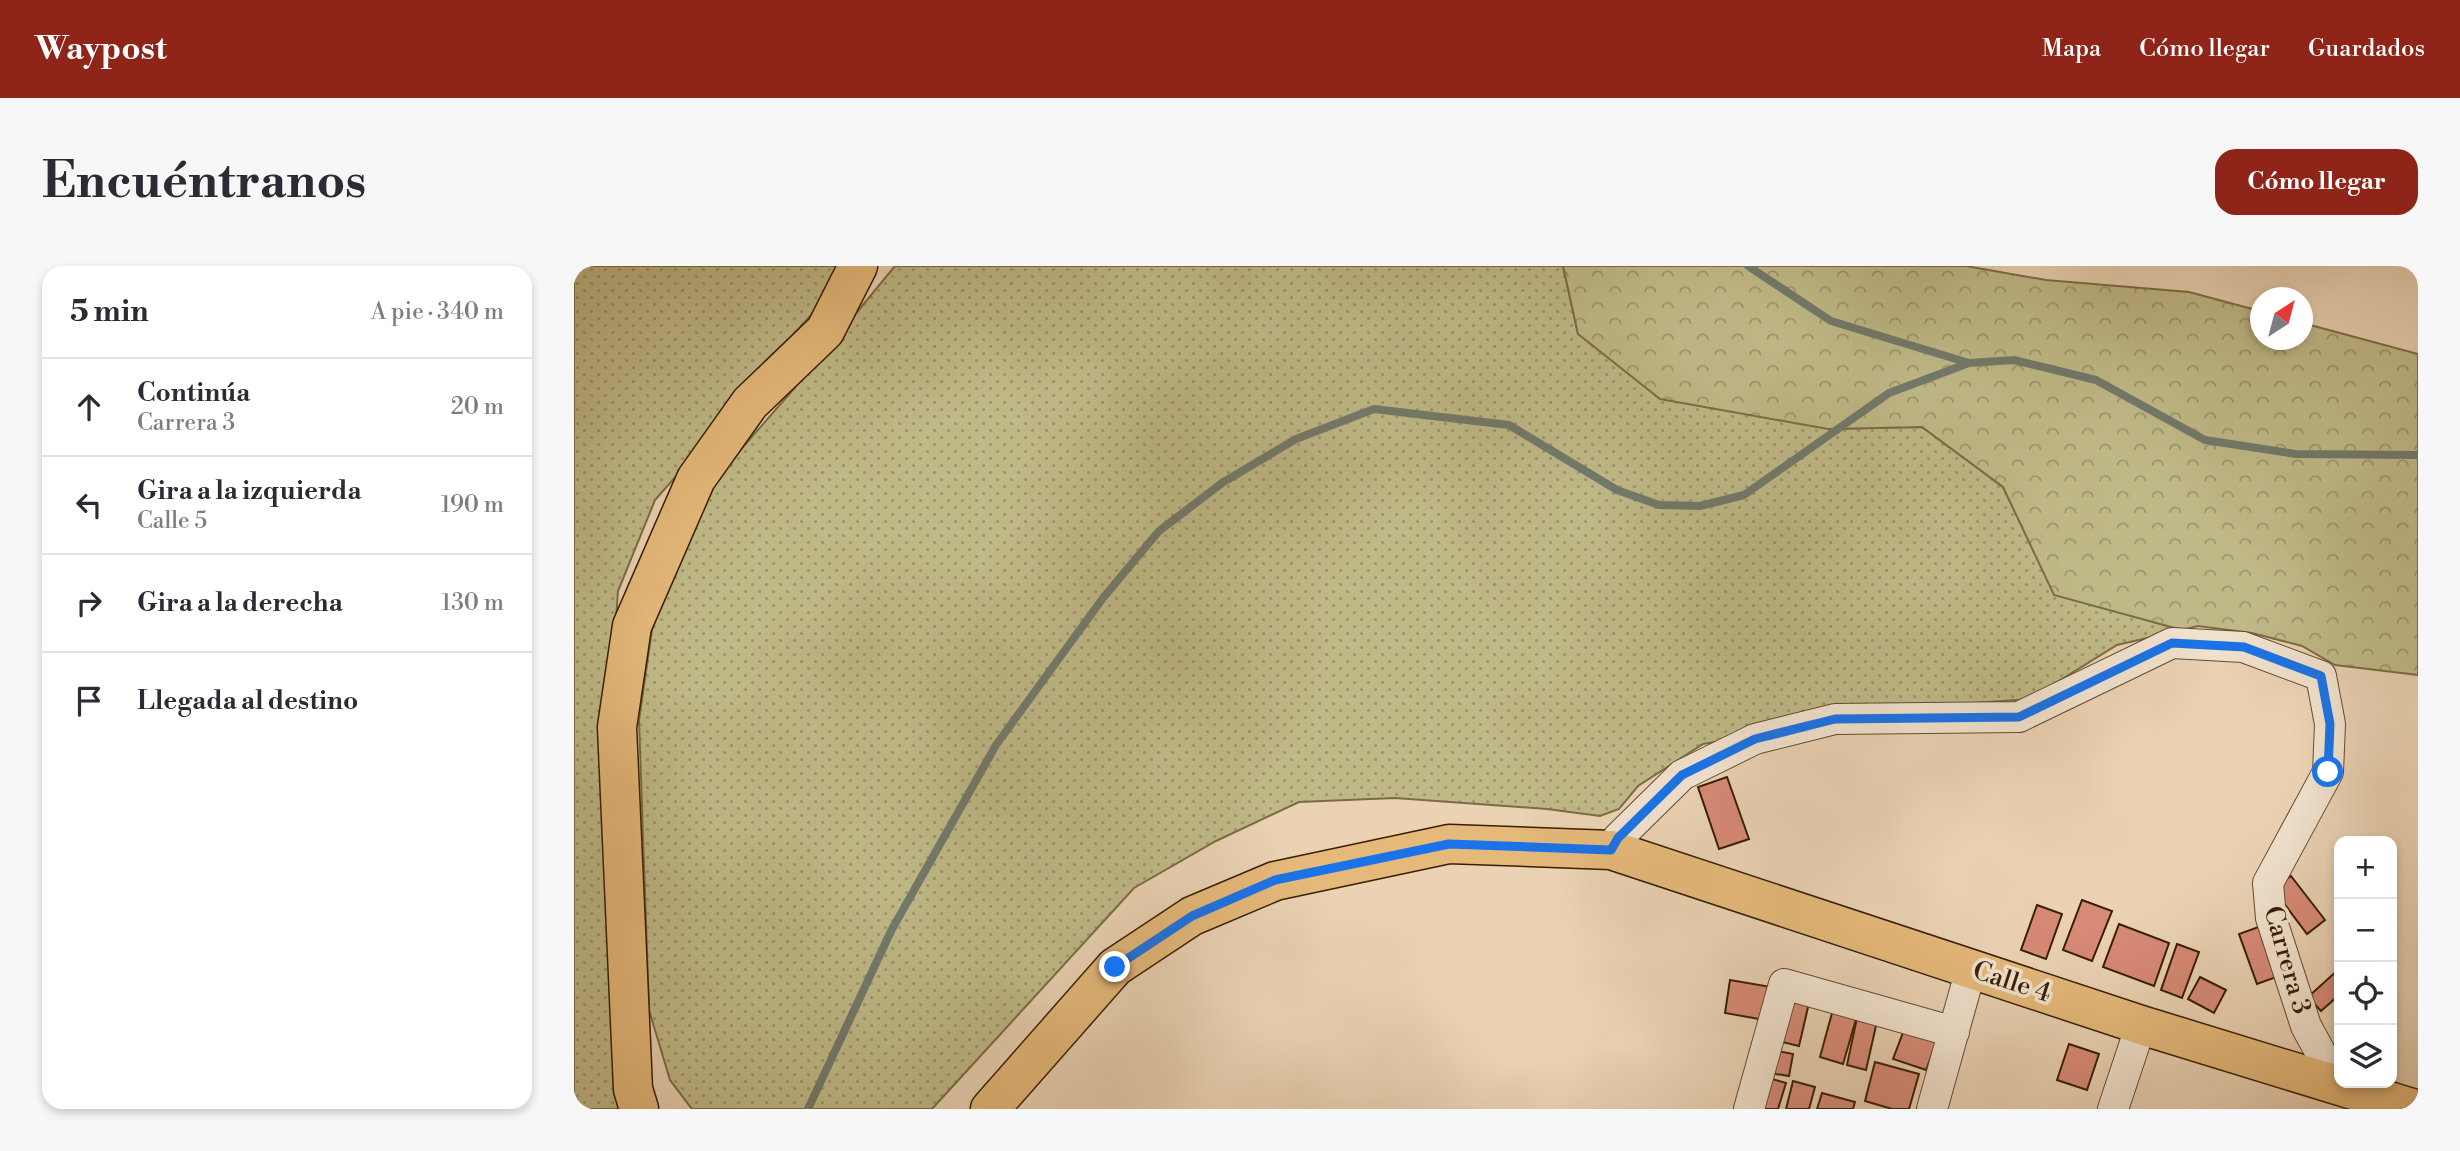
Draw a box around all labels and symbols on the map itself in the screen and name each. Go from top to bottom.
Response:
north arrow [2250,287,2313,350]
route start [2312,756,2343,787]
street label: Carrera 3 [2256,902,2318,1018]
route end [1099,951,1130,982]
street label: Calle 4 [1969,954,2055,1010]

